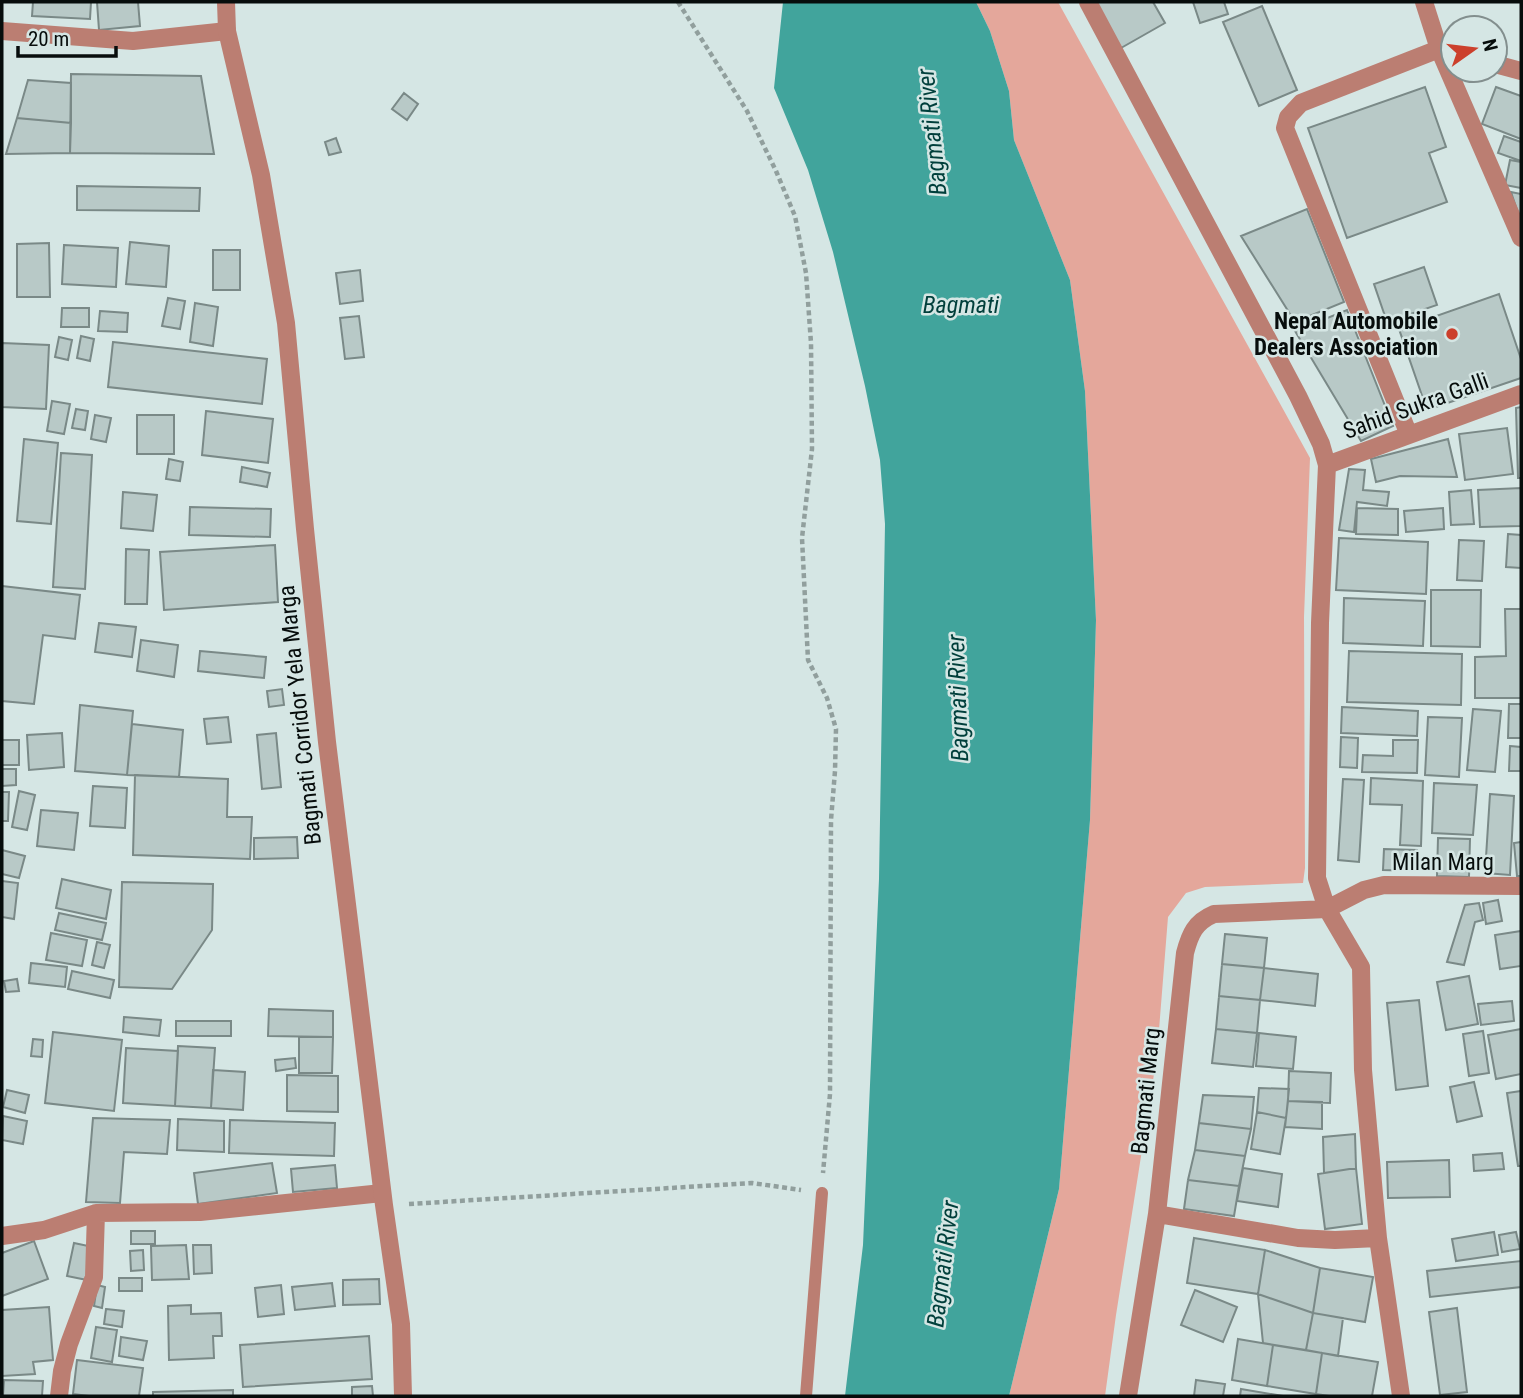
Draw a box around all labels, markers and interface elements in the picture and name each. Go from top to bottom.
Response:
scale bar [18,14,116,58]
north arrow [1439,14,1509,84]
text: 20 m [28,27,69,51]
text: N [1477,37,1503,53]
water label: Bagmati River [911,66,953,197]
water label: Bagmati [923,291,1000,319]
place label: Nepal Automobile Dealers Association [1254,308,1438,361]
marker: Nepal Automobile Dealers Association [1444,326,1460,342]
street label: Sahid Sukra Galli [1340,367,1492,445]
street label: Bagmati Corridor Yela Marga [273,584,327,846]
water label: Bagmati River [942,633,974,762]
street label: Milan Marg [1392,849,1494,876]
street label: Bagmati Marg [1126,1026,1166,1156]
water label: Bagmati River [921,1198,965,1329]

